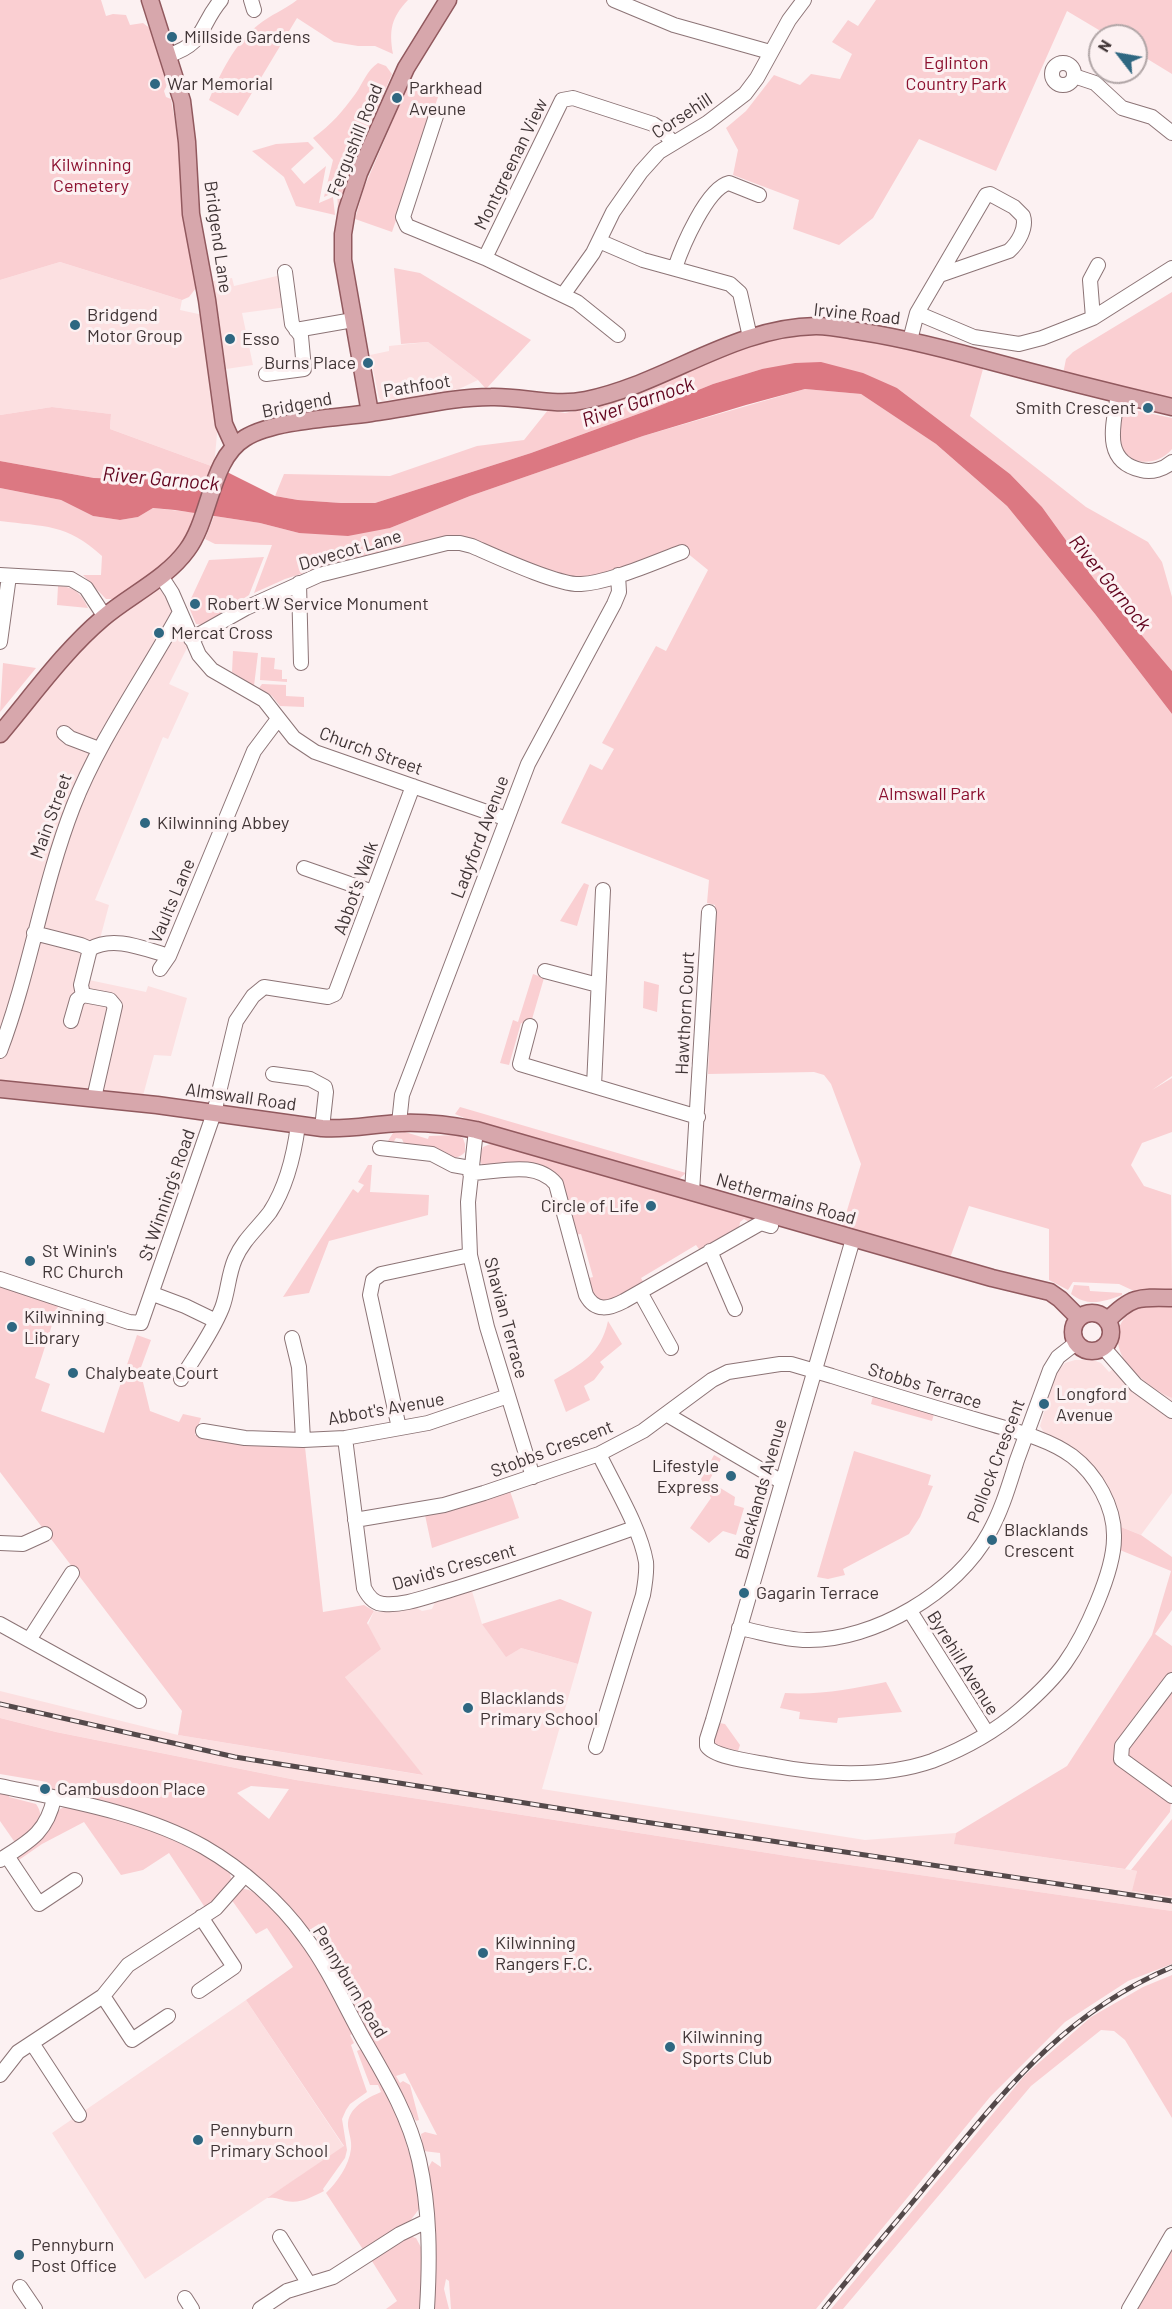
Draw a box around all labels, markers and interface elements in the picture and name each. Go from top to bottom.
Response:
north arrow [1088,24,1148,84]
place label: Millside Gardens [184,26,310,48]
marker: Millside Gardens [165,30,179,44]
text: N [1093,36,1115,55]
park label: Eglinton Country Park [906,52,1006,94]
place label: War Memorial [167,73,273,95]
marker: War Memorial [148,77,162,91]
place label: Parkhead Aveune [409,77,482,119]
street label: Fergushill Road [323,81,387,199]
street label: Corsehill [648,88,716,144]
marker: Parkhead Aveune [390,91,404,105]
street label: Montgreenan View [470,95,552,233]
park label: Kilwinning Cemetery [51,154,131,196]
street label: Bridgend Lane [199,180,237,294]
street label: Irvine Road [812,299,902,329]
place label: Bridgend Motor Group [87,304,183,346]
marker: Bridgend Motor Group [68,318,82,332]
place label: Esso [242,328,280,350]
marker: Esso [223,332,237,346]
place label: Burns Place [264,352,356,374]
marker: Burns Place [361,356,375,370]
street label: Pathfoot [382,370,452,402]
water label: River Garnock [579,372,697,432]
street label: Bridgend [260,388,334,422]
place label: Smith Crescent [1016,397,1136,419]
marker: Smith Crescent [1141,401,1155,415]
water label: River Garnock [102,462,220,496]
street label: Dovecot Lane [296,525,404,575]
water label: River Garnock [1064,530,1156,636]
place label: Robert W Service Monument [207,593,429,615]
marker: Robert W Service Monument [188,597,202,611]
place label: Mercat Cross [171,622,273,644]
marker: Mercat Cross [152,626,166,640]
street label: Church Street [316,722,426,780]
street label: Main Street [26,770,76,862]
street label: Ladyford Avenue [447,772,513,902]
park label: Almswall Park [878,783,986,805]
place label: Kilwinning Abbey [157,812,289,834]
marker: Kilwinning Abbey [138,816,152,830]
street label: Abbot's Walk [329,838,383,938]
street label: Vaults Lane [144,855,200,947]
street label: Hawthorn Court [671,951,699,1075]
street label: Almswall Road [184,1079,298,1115]
street label: St Winning's Road [134,1126,200,1264]
street label: Nethermains Road [714,1169,858,1229]
place label: Circle of Life [541,1195,639,1217]
marker: Circle of Life [644,1199,658,1213]
place label: St Winin's RC Church [42,1240,123,1282]
marker: St Winin's RC Church [23,1254,37,1268]
street label: Shavian Terrace [479,1255,533,1381]
place label: Kilwinning Library [24,1306,105,1348]
marker: Kilwinning Library [5,1320,19,1334]
street label: Stobbs Terrace [865,1358,985,1414]
place label: Chalybeate Court [85,1362,219,1384]
marker: Chalybeate Court [66,1366,80,1380]
place label: Longford Avenue [1056,1383,1127,1426]
street label: Abbot's Avenue [326,1388,446,1430]
street label: Pollock Crescent [962,1396,1030,1526]
marker: Longford Avenue [1037,1397,1051,1411]
street label: Stobbs Crescent [488,1416,616,1482]
street label: Blacklands Avenue [731,1416,791,1562]
place label: Lifestyle Express [652,1455,719,1498]
marker: Lifestyle Express [724,1469,738,1483]
place label: Blacklands Crescent [1004,1519,1088,1562]
marker: Blacklands Crescent [985,1533,999,1547]
street label: David's Crescent [390,1539,518,1595]
place label: Gagarin Terrace [756,1582,879,1604]
marker: Gagarin Terrace [737,1586,751,1600]
street label: Byrehill Avenue [922,1607,1004,1719]
place label: Blacklands Primary School [480,1687,598,1730]
marker: Blacklands Primary School [461,1701,475,1715]
place label: Cambusdoon Place [57,1778,206,1800]
marker: Cambusdoon Place [38,1782,52,1796]
street label: Pennyburn Road [308,1922,392,2042]
place label: Kilwinning Rangers F.C. [495,1932,593,1974]
marker: Kilwinning Rangers F.C. [476,1946,490,1960]
place label: Kilwinning Sports Club [682,2026,772,2068]
marker: Kilwinning Sports Club [663,2040,677,2054]
place label: Pennyburn Primary School [210,2119,328,2162]
marker: Pennyburn Primary School [191,2133,205,2147]
place label: Pennyburn Post Office [31,2234,117,2276]
marker: Pennyburn Post Office [12,2248,26,2262]

